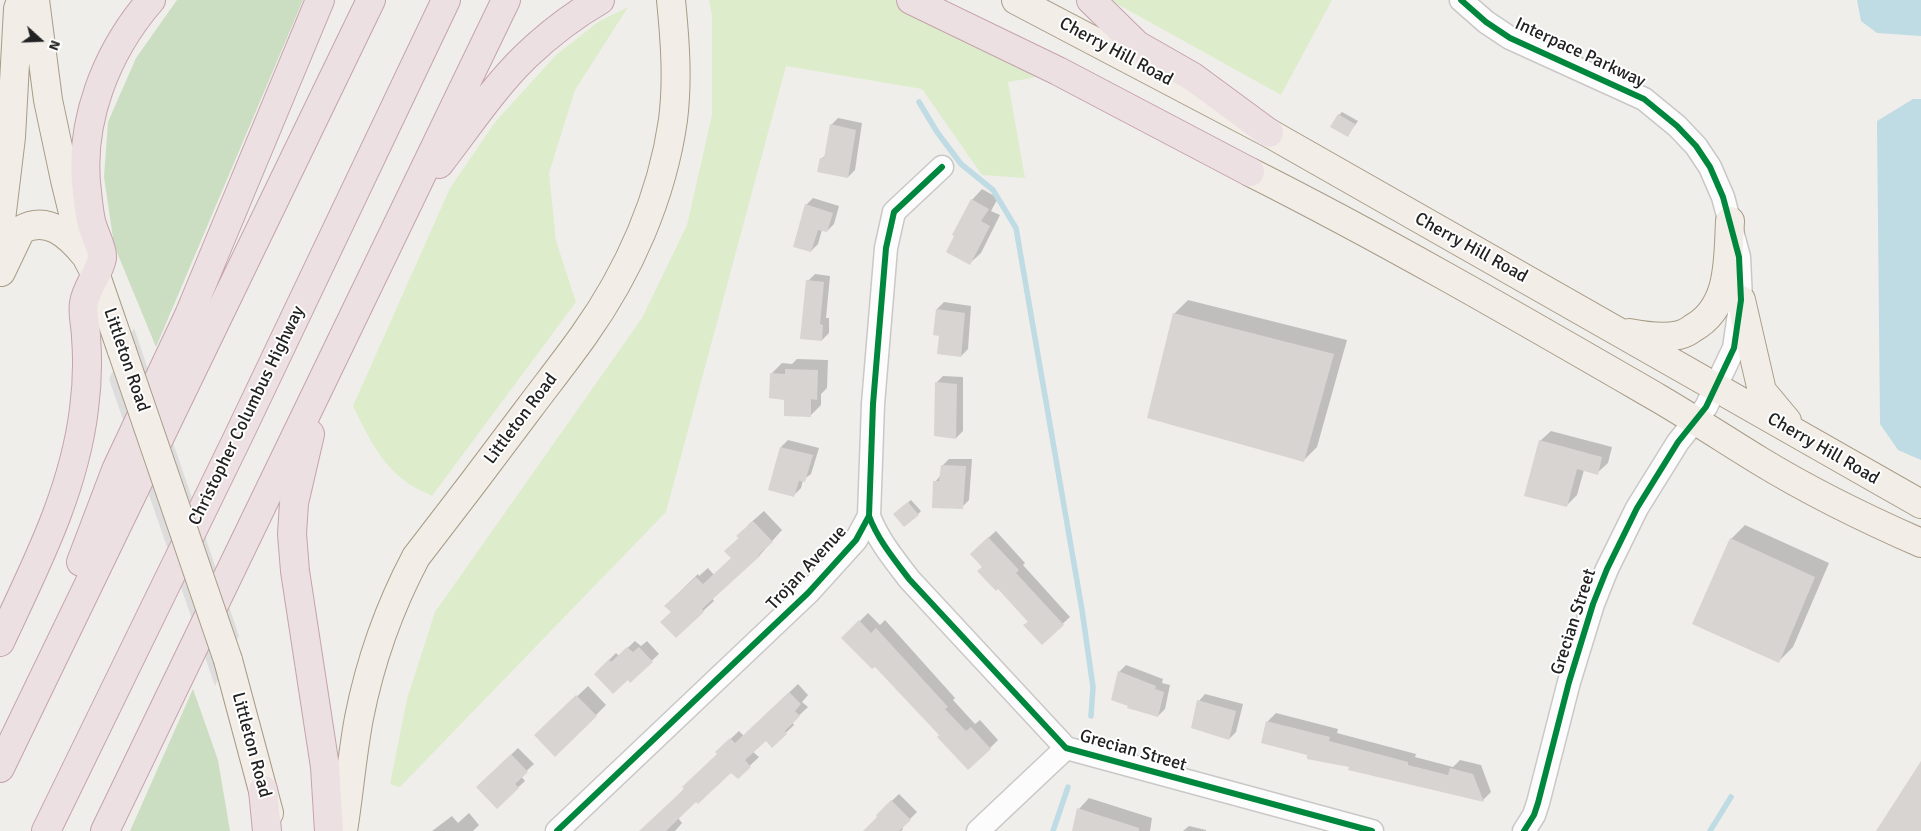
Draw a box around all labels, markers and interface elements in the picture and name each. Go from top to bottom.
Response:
street label: Cherry Hill Road [1055,13,1177,91]
street label: Interpace Parkway [1511,13,1649,93]
north arrow [15,15,65,65]
text: N [45,38,64,53]
street label: Cherry Hill Road [1411,208,1531,288]
street label: Christopher Columbus Highway [184,303,310,529]
street label: Littleton Road [98,305,154,415]
street label: Littleton Road [480,369,562,469]
street label: Cherry Hill Road [1763,408,1883,490]
street label: Trojan Avenue [762,521,852,615]
street label: Grecian Street [1547,566,1601,678]
street label: Littleton Road [227,690,275,800]
street label: Grecian Street [1077,725,1189,777]

